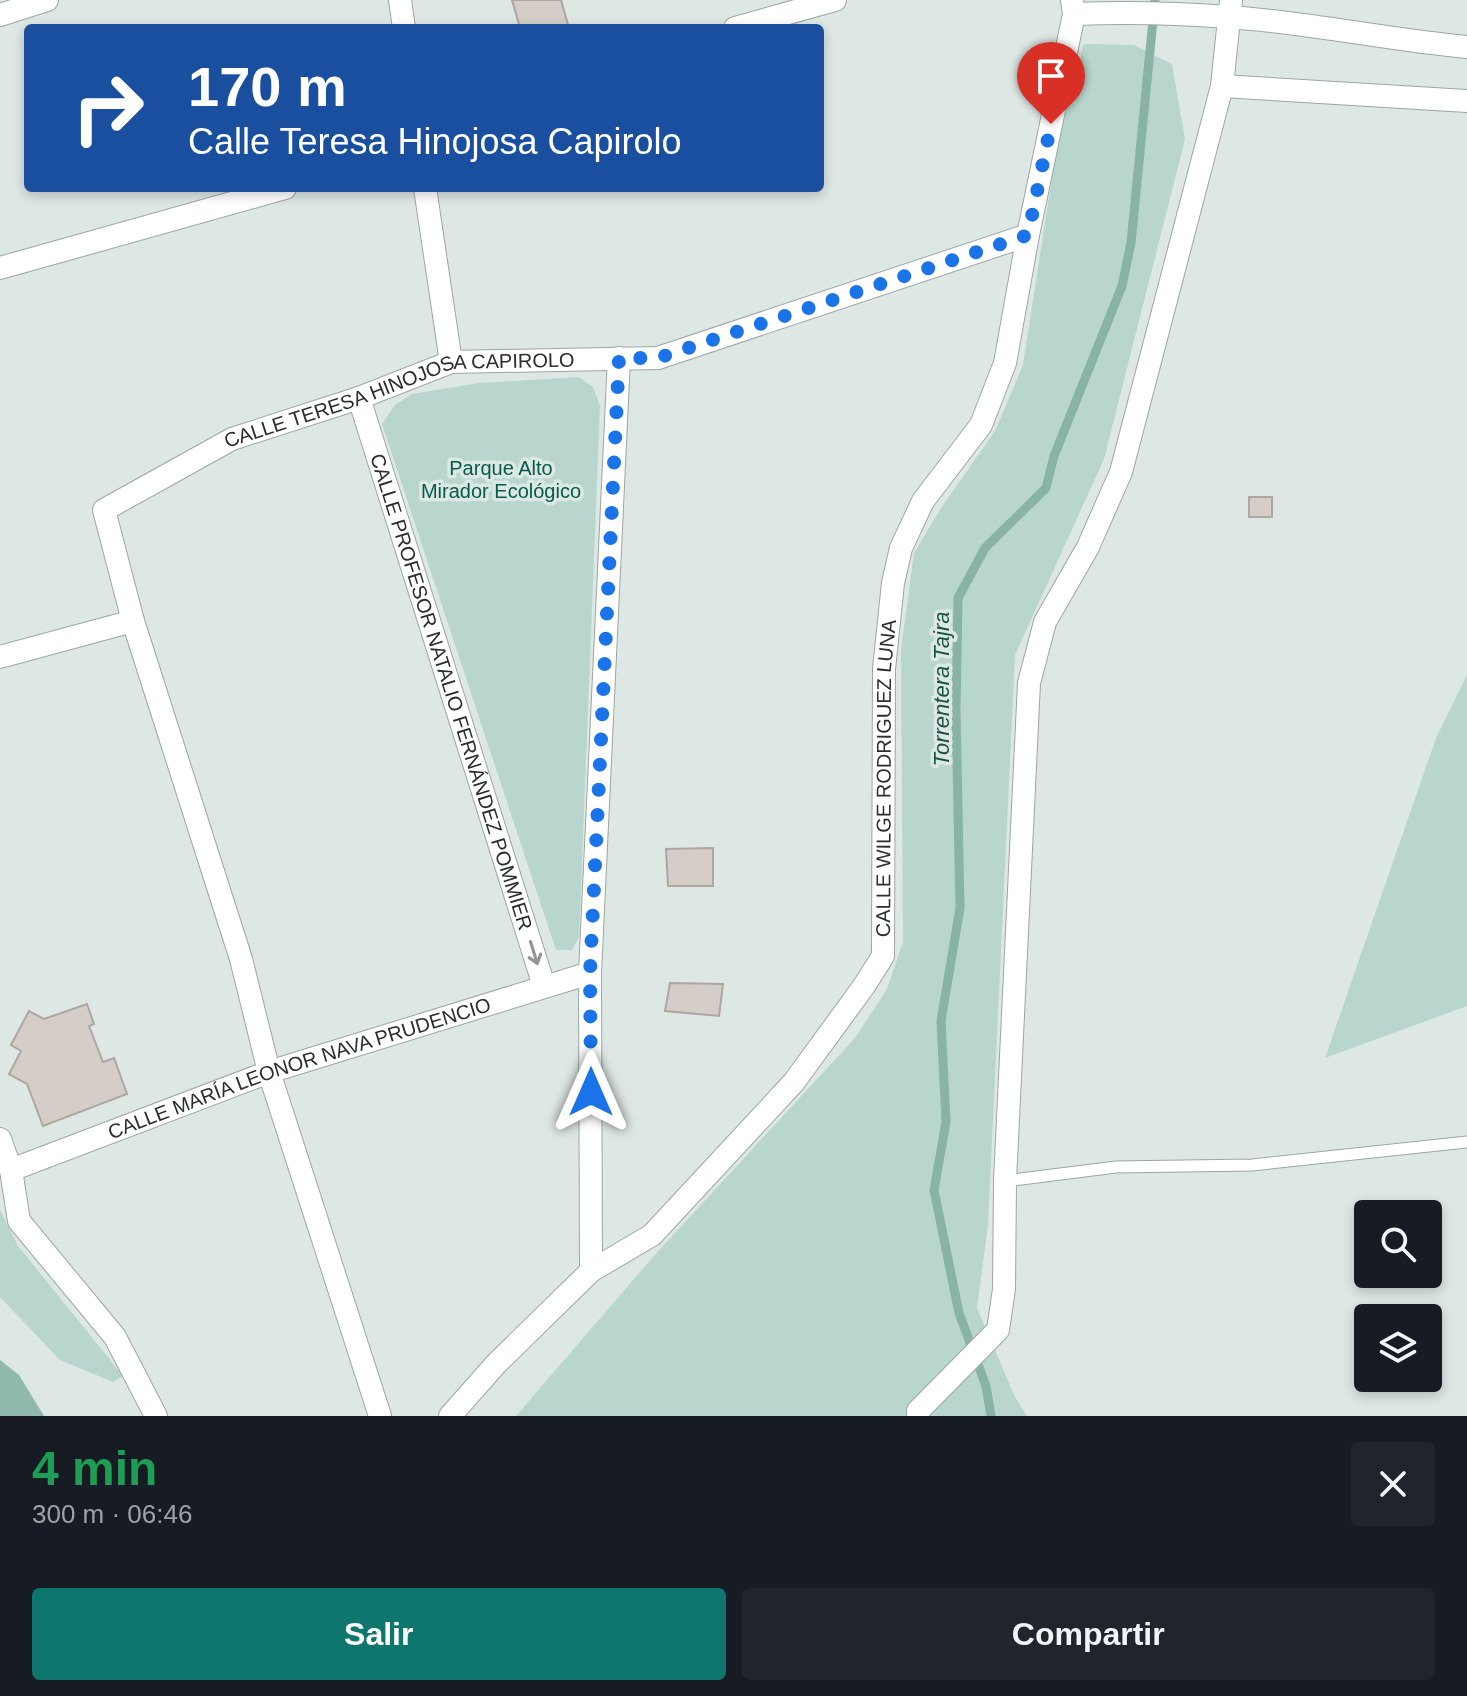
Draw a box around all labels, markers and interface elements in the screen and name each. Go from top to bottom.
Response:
pin [1017,42,1085,124]
icon: arrive [1029,54,1073,98]
text: 170 m [188,55,347,118]
icon: right [56,56,160,160]
text: Calle Teresa Hinojosa Capirolo [188,121,682,162]
street label: CALLE TERESA HINOJOSA CAPIROLO [220,349,575,452]
street label: CALLE PROFESOR NATALIO FERNÁNDEZ POMMIER [366,451,537,933]
park label: Parque Alto Mirador Ecológico [421,457,581,502]
water label: Torrentera Tajra [929,612,954,766]
street label: CALLE WILGE RODRIGUEZ LUNA [872,618,900,937]
one-way arrow [528,940,542,965]
street label: CALLE MARÍA LEONOR NAVA PRUDENCIO [105,993,493,1143]
position arrow [549,1050,633,1134]
map controls [1354,1200,1442,1392]
button: search [1354,1200,1442,1288]
button: layers [1354,1304,1442,1392]
text: 4 min [32,1442,157,1495]
button: close [1351,1442,1435,1526]
text: 300 m · 06:46 [32,1499,192,1529]
button: Salir [32,1588,726,1680]
button: Compartir [742,1588,1435,1680]

